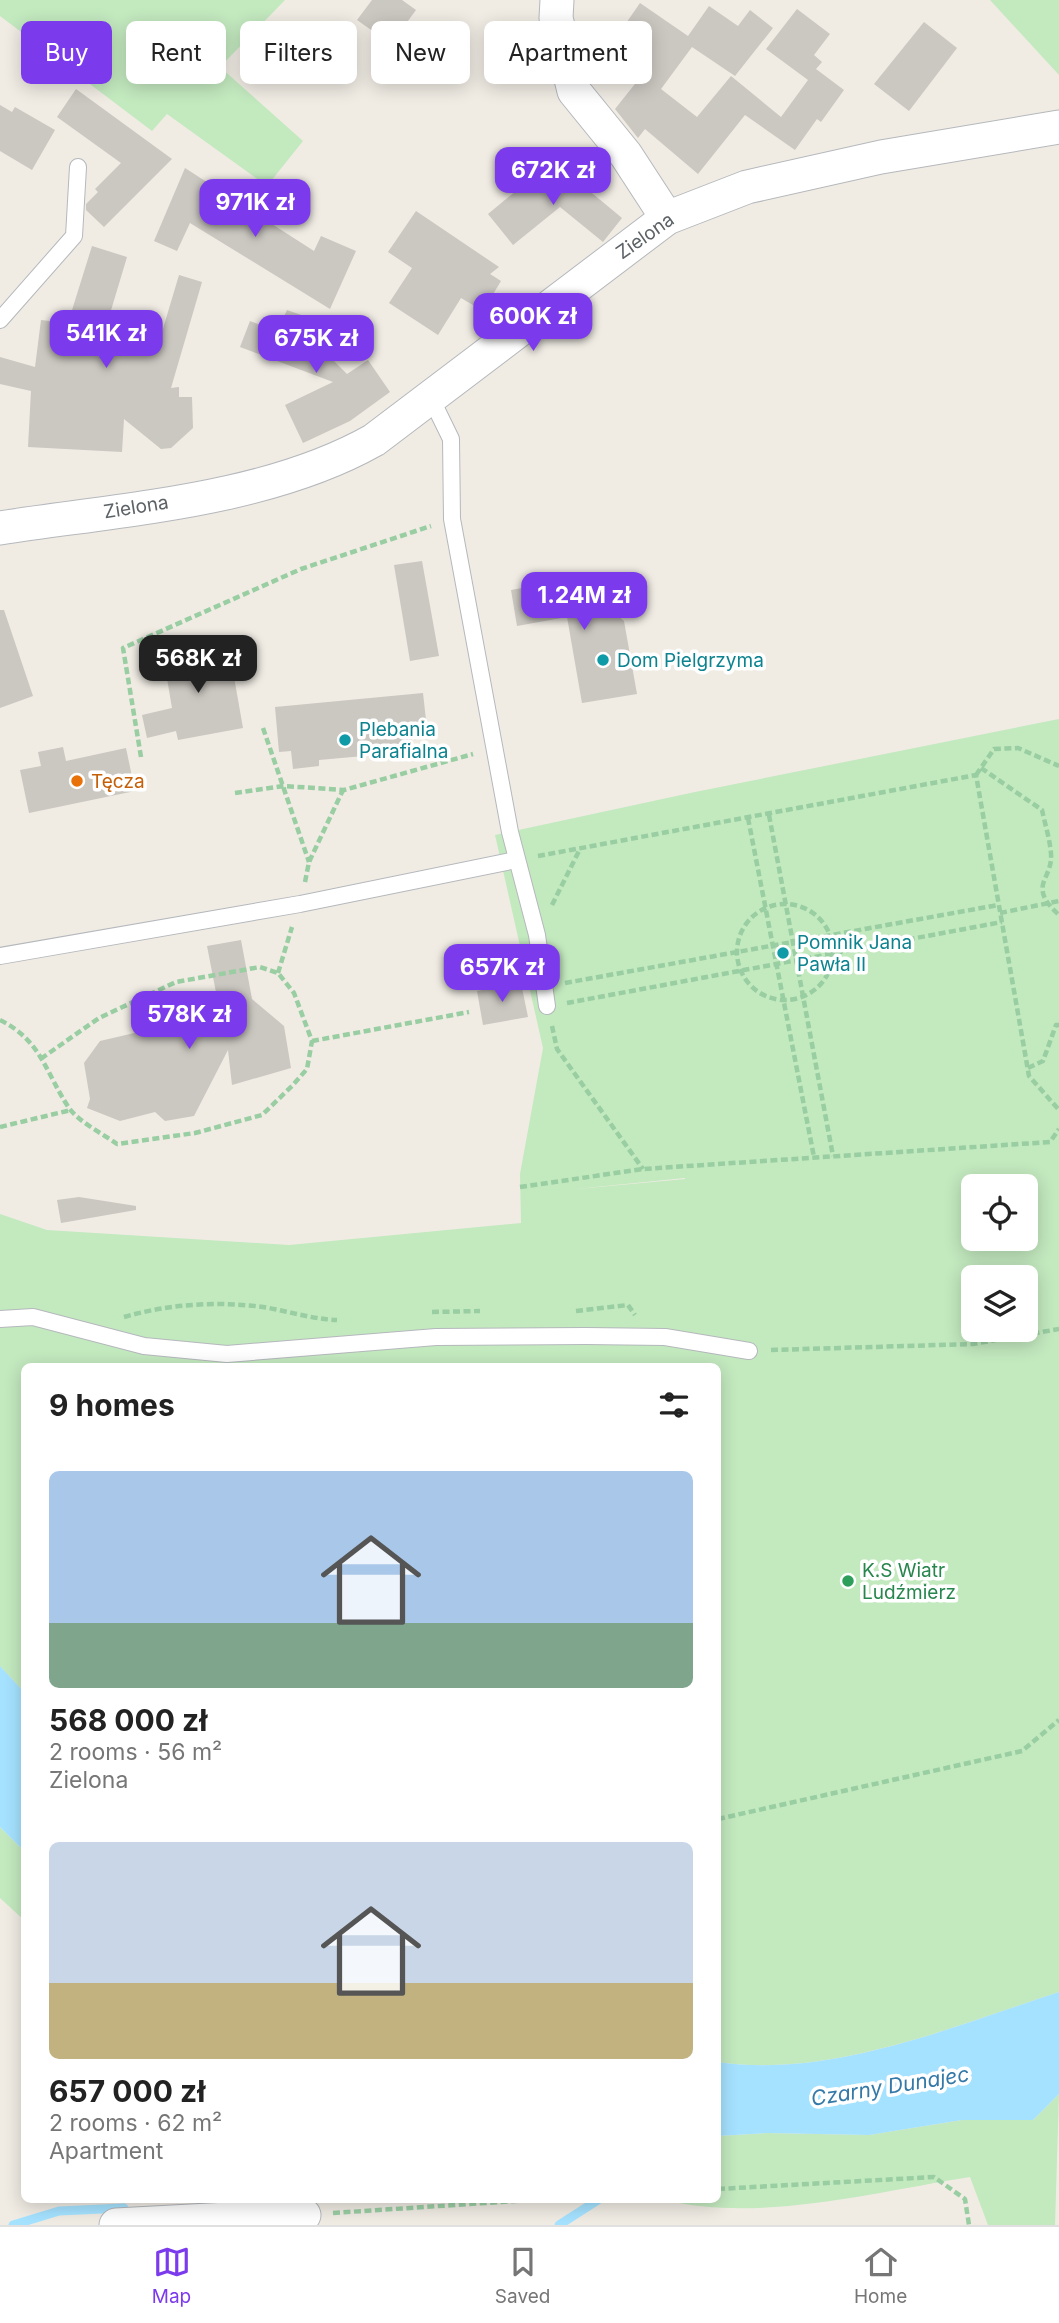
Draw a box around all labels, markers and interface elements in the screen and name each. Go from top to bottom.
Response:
chip: Buy [21,21,112,84]
chip: Rent [126,21,226,84]
chip: Filters [240,21,357,84]
chip: New [371,21,470,84]
chip: Apartment [484,21,652,84]
pin: 672K zł [488,148,618,207]
text: 672K zł [511,156,595,184]
pin: 971K zł [190,180,320,239]
text: 971K zł [215,188,295,216]
street label: Zielona [612,208,678,264]
pin: 600K zł [468,294,598,353]
text: 600K zł [489,302,577,330]
pin: 541K zł [41,310,171,370]
pin: 675K zł [251,316,381,375]
text: 541K zł [66,319,146,347]
text: 675K zł [274,324,358,352]
street label: Zielona [102,491,170,523]
pin: 1.24M zł [512,572,656,632]
text: 1.24M zł [537,581,631,609]
pin: 568K zł [133,636,263,695]
text: 568K zł [155,644,241,672]
place label: Dom Pielgrzyma [617,649,764,672]
marker: Dom Pielgrzyma [595,652,611,668]
place label: Plebania Parafialna [359,718,448,763]
marker: Plebania Parafialna [337,732,353,748]
place label: Tęcza [91,770,145,793]
marker: Tęcza [69,773,85,789]
place label: Pomnik Jana Pawła II [797,931,912,976]
pin: 657K zł [437,944,567,1004]
marker: Pomnik Jana Pawła II [775,945,791,961]
text: 657K zł [460,953,544,981]
pin: 578K zł [124,992,254,1051]
text: 578K zł [147,1000,231,1028]
map controls [961,1174,1038,1342]
button: locate [961,1174,1038,1251]
button: layers [961,1265,1038,1342]
icon: filters [655,1386,693,1424]
text: 9 homes [49,1387,175,1423]
icon: home [308,1517,434,1643]
place label: K.S Wiatr Ludźmierz [862,1559,956,1604]
marker: K.S Wiatr Ludźmierz [840,1573,856,1589]
text: 568 000 zł [49,1702,207,1738]
text: 2 rooms · 56 m² [49,1738,222,1766]
text: Zielona [49,1766,128,1794]
icon: home [308,1888,434,2014]
water label: Czarny Dunajec [809,2061,971,2111]
text: 657 000 zł [49,2073,205,2109]
text: 2 rooms · 62 m² [49,2109,222,2137]
text: Apartment [49,2137,163,2165]
tab: Map [152,2243,191,2308]
tab: Saved [495,2243,550,2308]
tab: Home [854,2243,907,2308]

